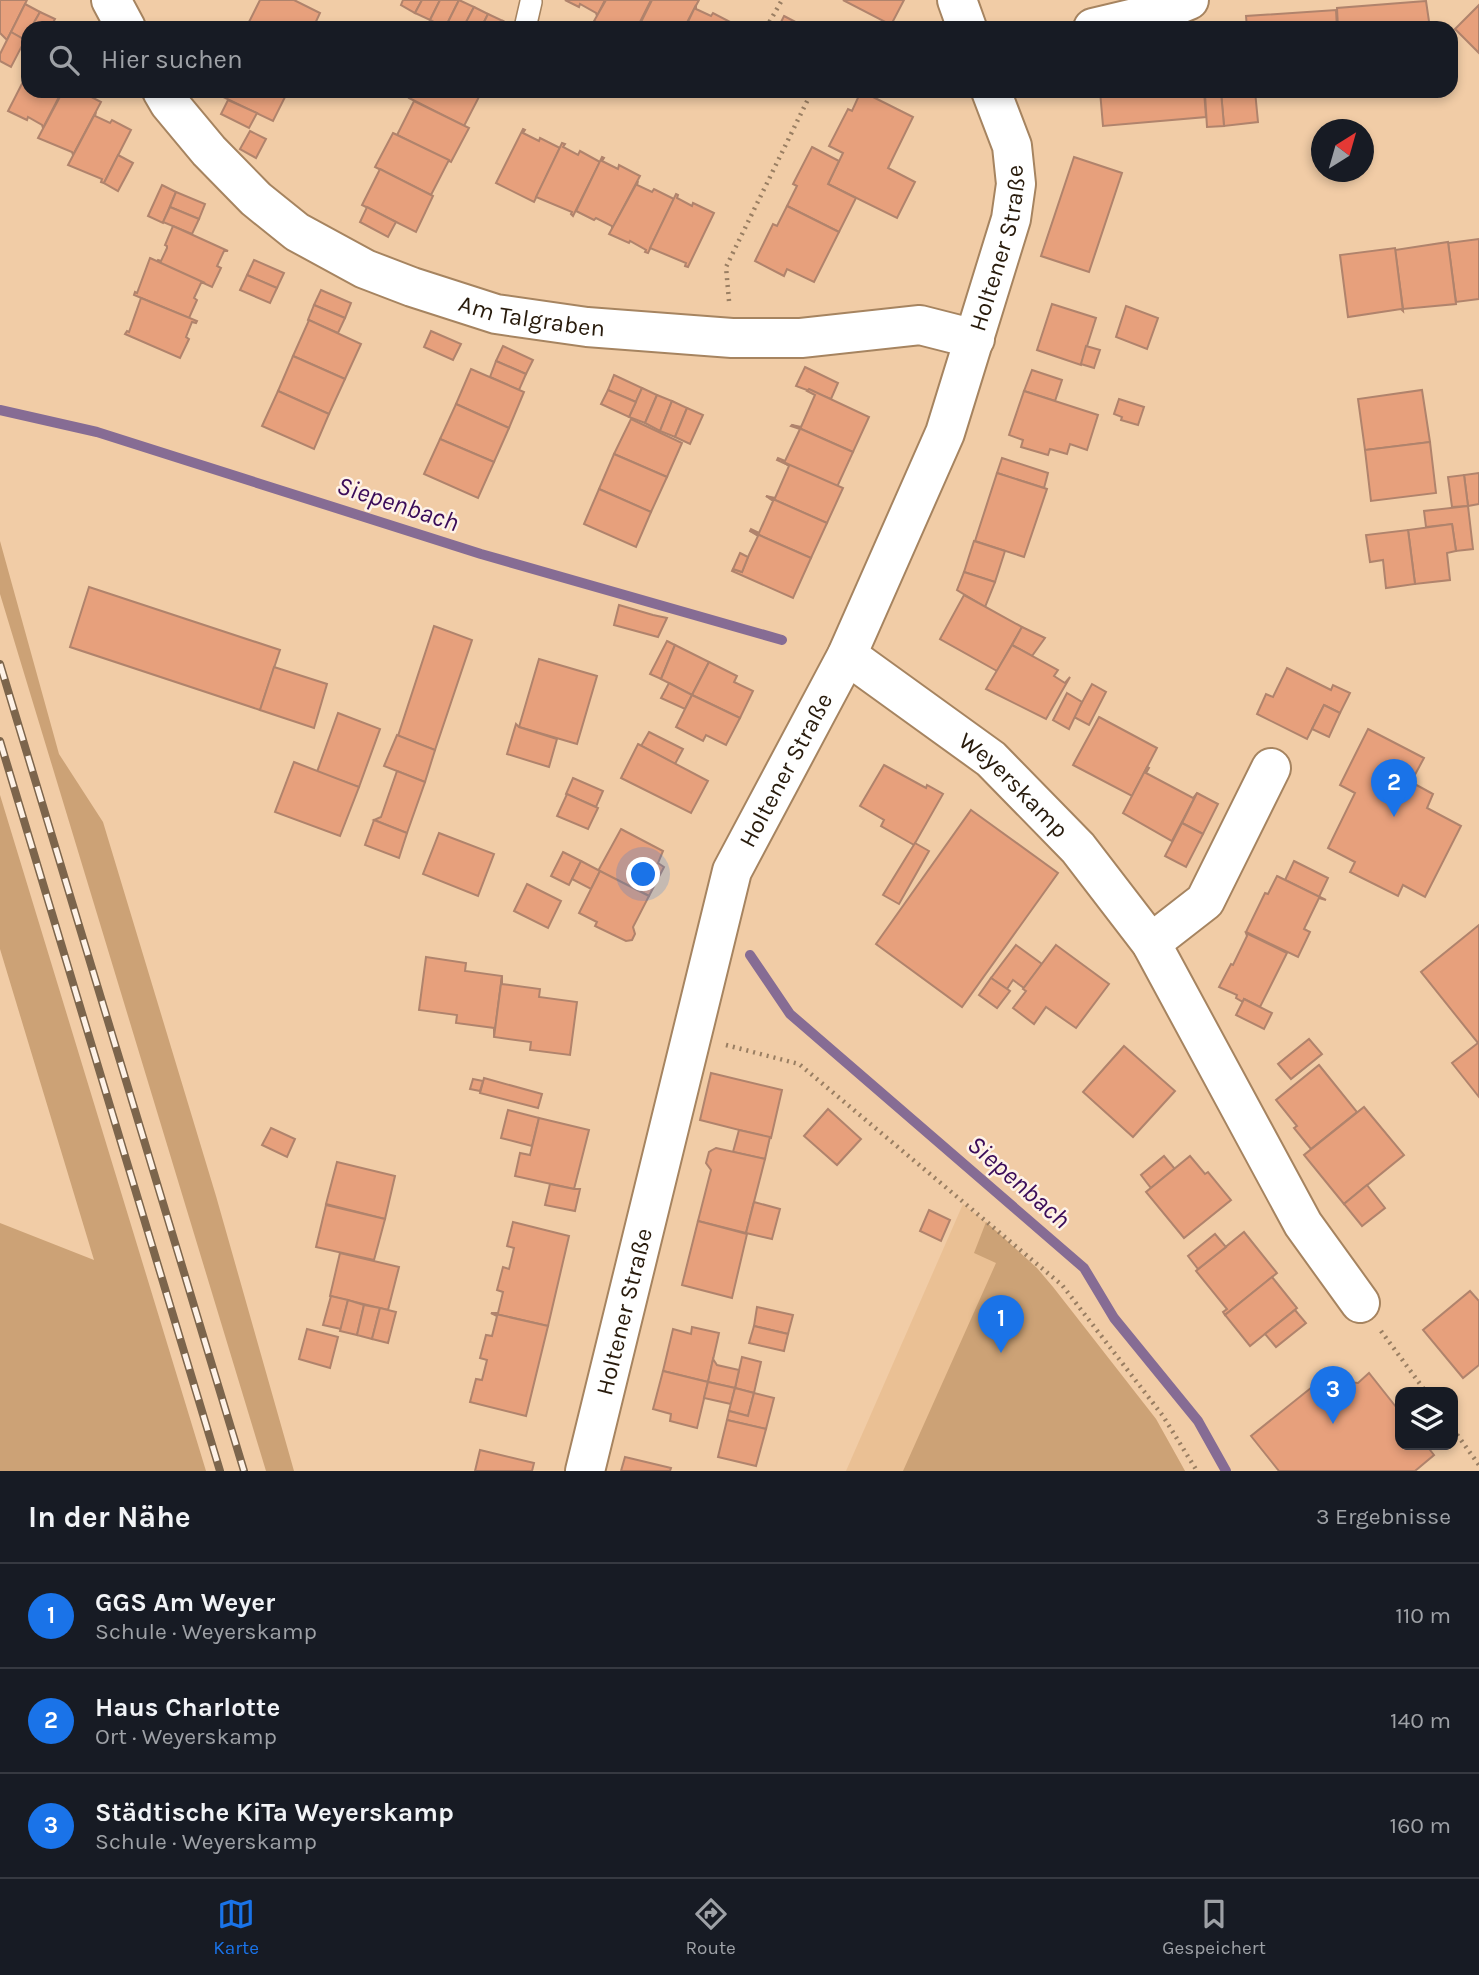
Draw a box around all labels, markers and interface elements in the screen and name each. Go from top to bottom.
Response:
search box [21,21,1458,98]
icon: search [45,41,83,79]
text: Hier suchen [101,44,243,75]
north arrow [1311,119,1374,182]
street label: Holtener Straße [963,164,1031,335]
street label: Am Talgraben [455,289,606,342]
water label: Siepenbach [333,470,463,538]
street label: Holtener Straße [733,688,838,852]
street label: Weyerskamp [953,726,1074,844]
pin: 2 [1371,759,1417,817]
your location [626,857,660,891]
water label: Siepenbach [961,1129,1077,1235]
street label: Holtener Straße [590,1225,658,1398]
pin: 1 [978,1295,1024,1353]
pin: 3 [1310,1366,1356,1424]
map controls [1395,1387,1458,1450]
button: layers [1395,1387,1458,1450]
text: In der Nähe [28,1499,191,1535]
text: 3 Ergebnisse [1316,1503,1451,1530]
text: GGS Am Weyer [95,1587,275,1618]
text: 1 [47,1602,55,1629]
text: 110 m [1395,1602,1451,1629]
text: Schule · Weyerskamp [95,1618,317,1645]
text: Haus Charlotte [95,1692,280,1723]
text: 2 [44,1707,58,1734]
text: 140 m [1390,1707,1451,1734]
text: Ort · Weyerskamp [95,1723,277,1750]
text: Städtische KiTa Weyerskamp [95,1797,454,1828]
text: 3 [44,1812,58,1839]
text: 160 m [1390,1812,1451,1839]
text: Schule · Weyerskamp [95,1828,317,1855]
tab: Karte [213,1895,259,1959]
tab: Route [685,1895,736,1959]
tab: Gespeichert [1162,1895,1266,1959]

